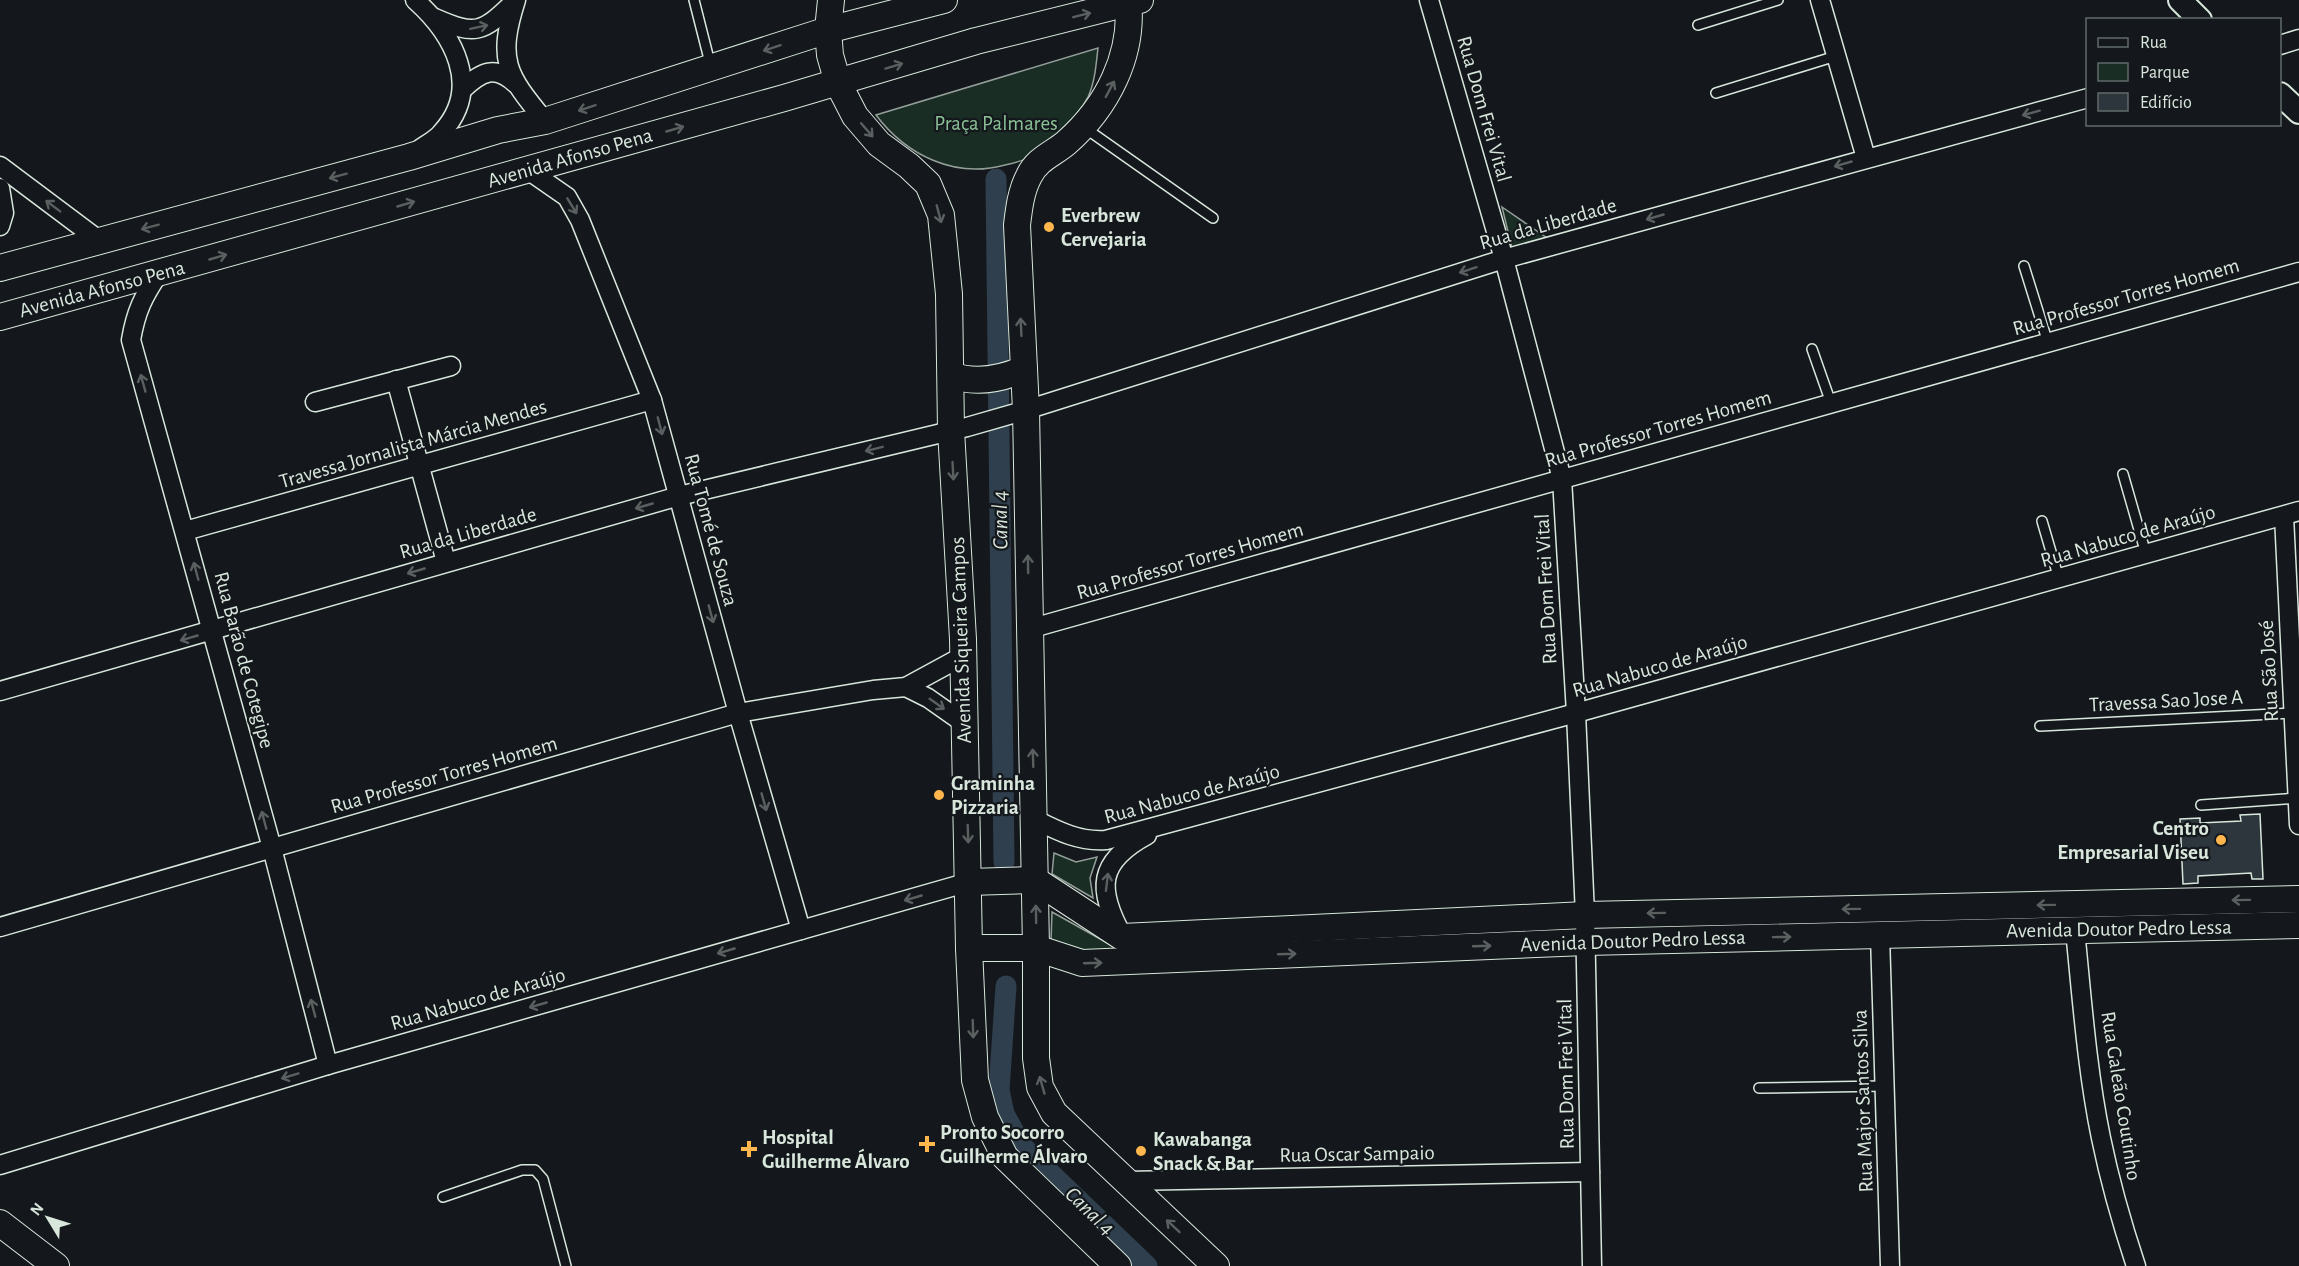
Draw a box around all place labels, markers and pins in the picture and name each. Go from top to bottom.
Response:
place label: Everbrew Cervejaria [1061,205,1147,250]
marker: Everbrew Cervejaria [1042,220,1056,234]
place label: Graminha Pizzaria [951,773,1035,818]
marker: Graminha Pizzaria [932,788,946,802]
place label: Centro Empresarial Viseu [2057,818,2209,863]
marker: Centro Empresarial Viseu [2214,833,2228,847]
place label: Pronto Socorro Guilherme Álvaro [940,1122,1088,1167]
place label: Hospital Guilherme Álvaro [762,1127,910,1172]
place label: Kawabanga Snack & Bar [1153,1129,1254,1174]
marker: Pronto Socorro Guilherme Álvaro [918,1135,936,1153]
marker: Hospital Guilherme Álvaro [740,1140,758,1158]
marker: Kawabanga Snack & Bar [1134,1144,1148,1158]

